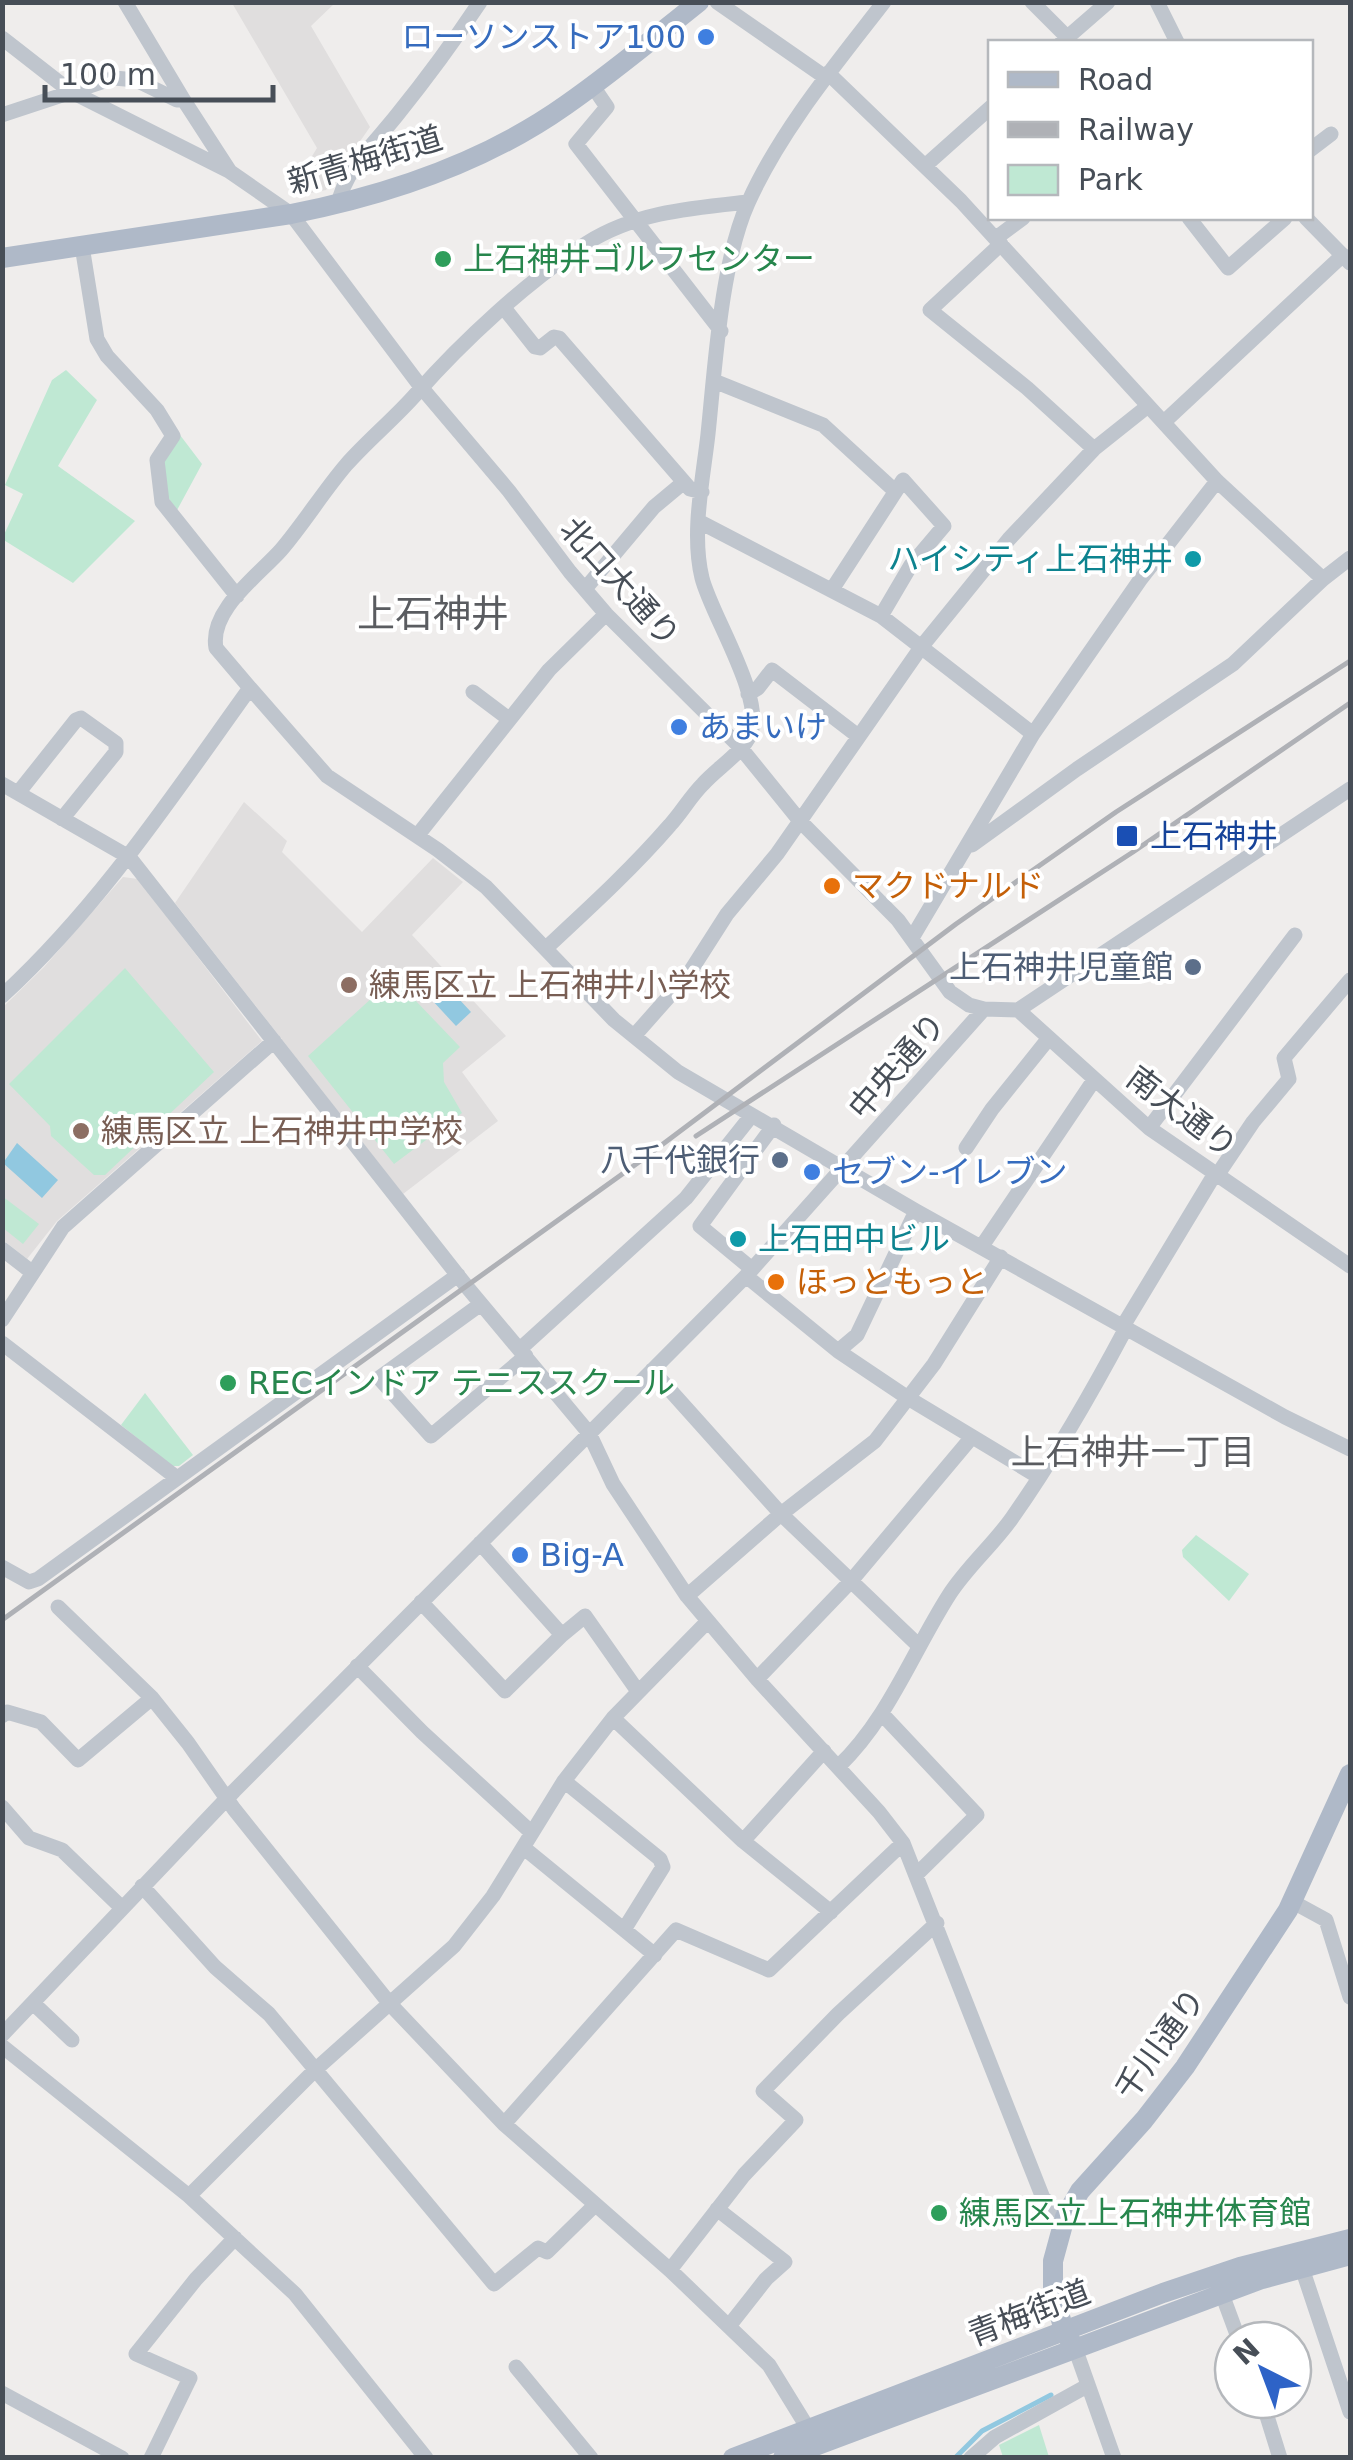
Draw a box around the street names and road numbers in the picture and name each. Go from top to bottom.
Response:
street label: 新青梅街道 [283,118,447,202]
street label: 北口大通り [552,510,688,654]
street label: 中央通り [841,1005,953,1127]
street label: 南大通り [1119,1058,1245,1166]
street label: 千川通り [1107,1981,1213,2107]
street label: 青梅街道 [962,2272,1096,2354]

